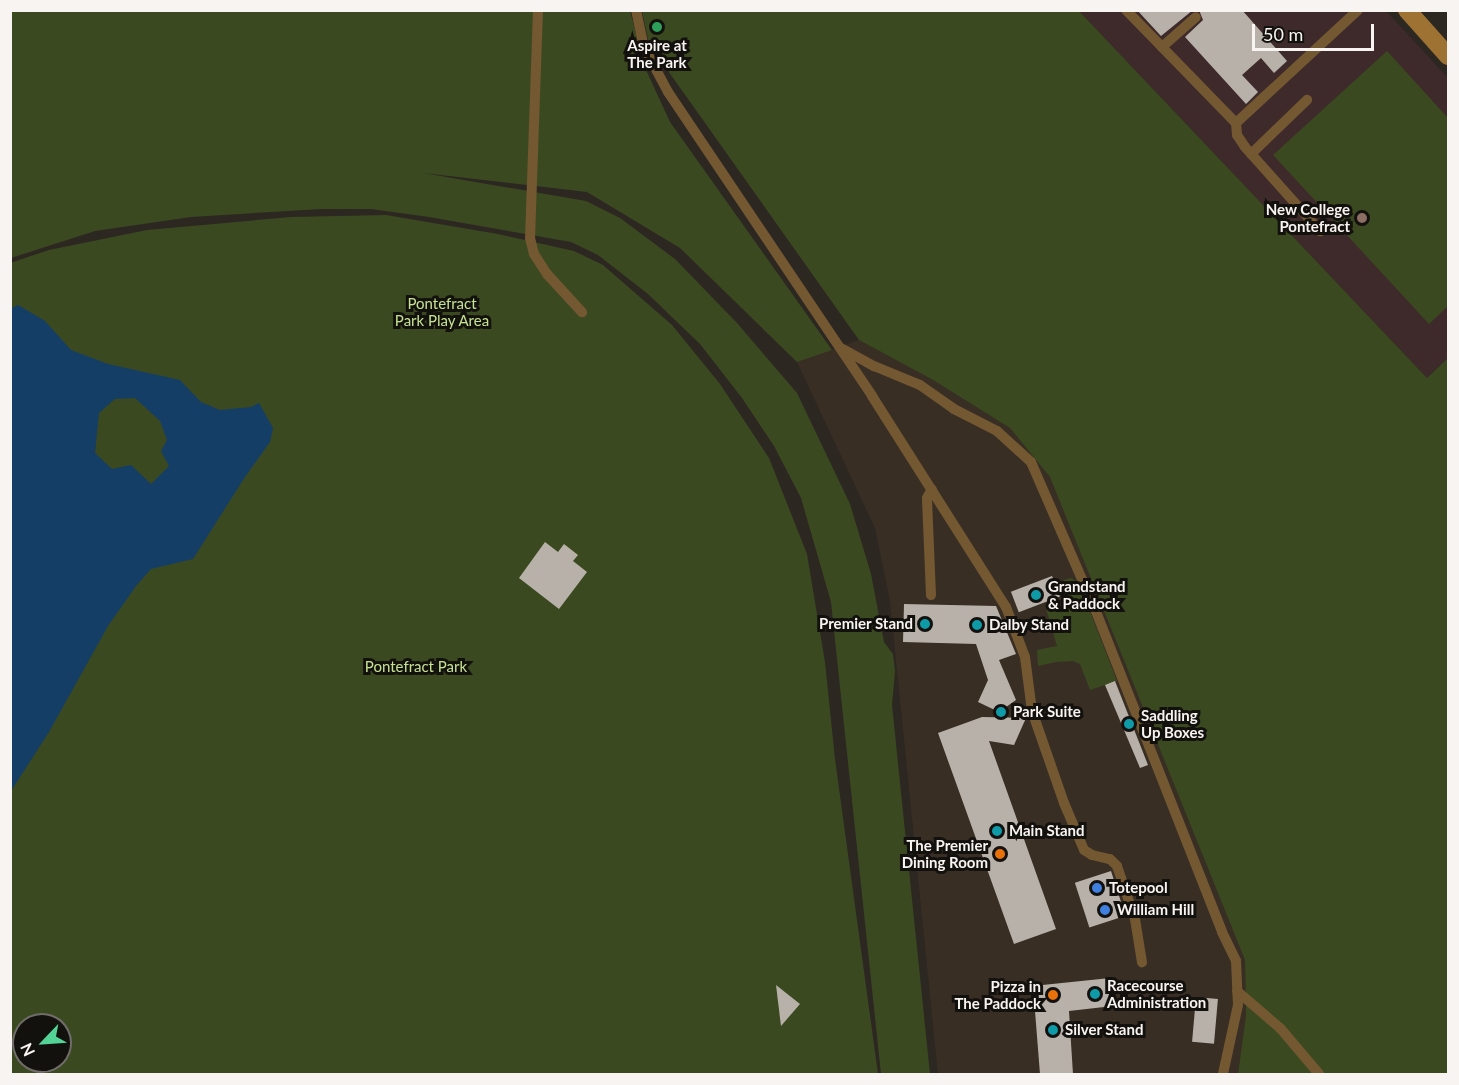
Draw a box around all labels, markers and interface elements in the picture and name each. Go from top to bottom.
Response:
scale bar [1255,12,1376,50]
marker: Aspire at The Park [650,20,664,34]
text: 50 m [1263,23,1303,45]
place label: Aspire at The Park [627,36,687,71]
place label: New College Pontefract [1265,200,1350,235]
marker: New College Pontefract [1355,211,1369,225]
park label: Pontefract Park Play Area [394,294,490,329]
place label: Grandstand & Paddock [1048,577,1126,612]
marker: Grandstand & Paddock [1029,588,1043,602]
place label: Premier Stand [819,615,913,633]
place label: Dalby Stand [989,616,1069,634]
marker: Premier Stand [918,617,932,631]
marker: Dalby Stand [970,618,984,632]
park label: Pontefract Park [365,658,467,676]
place label: Park Suite [1013,703,1081,721]
marker: Park Suite [994,705,1008,719]
place label: Saddling Up Boxes [1141,706,1204,741]
marker: Saddling Up Boxes [1122,717,1136,731]
place label: Main Stand [1009,822,1085,840]
marker: Main Stand [990,824,1004,838]
place label: The Premier Dining Room [902,836,988,871]
marker: The Premier Dining Room [993,847,1007,861]
place label: Totepool [1109,879,1168,897]
marker: Totepool [1090,881,1104,895]
place label: William Hill [1117,901,1194,919]
marker: William Hill [1098,903,1112,917]
place label: Racecourse Administration [1107,976,1206,1011]
place label: Pizza in The Paddock [954,977,1041,1012]
marker: Racecourse Administration [1088,987,1102,1001]
marker: Pizza in The Paddock [1046,988,1060,1002]
north arrow [12,1013,72,1073]
place label: Silver Stand [1065,1021,1144,1039]
marker: Silver Stand [1046,1023,1060,1037]
text: N [16,1040,38,1060]

